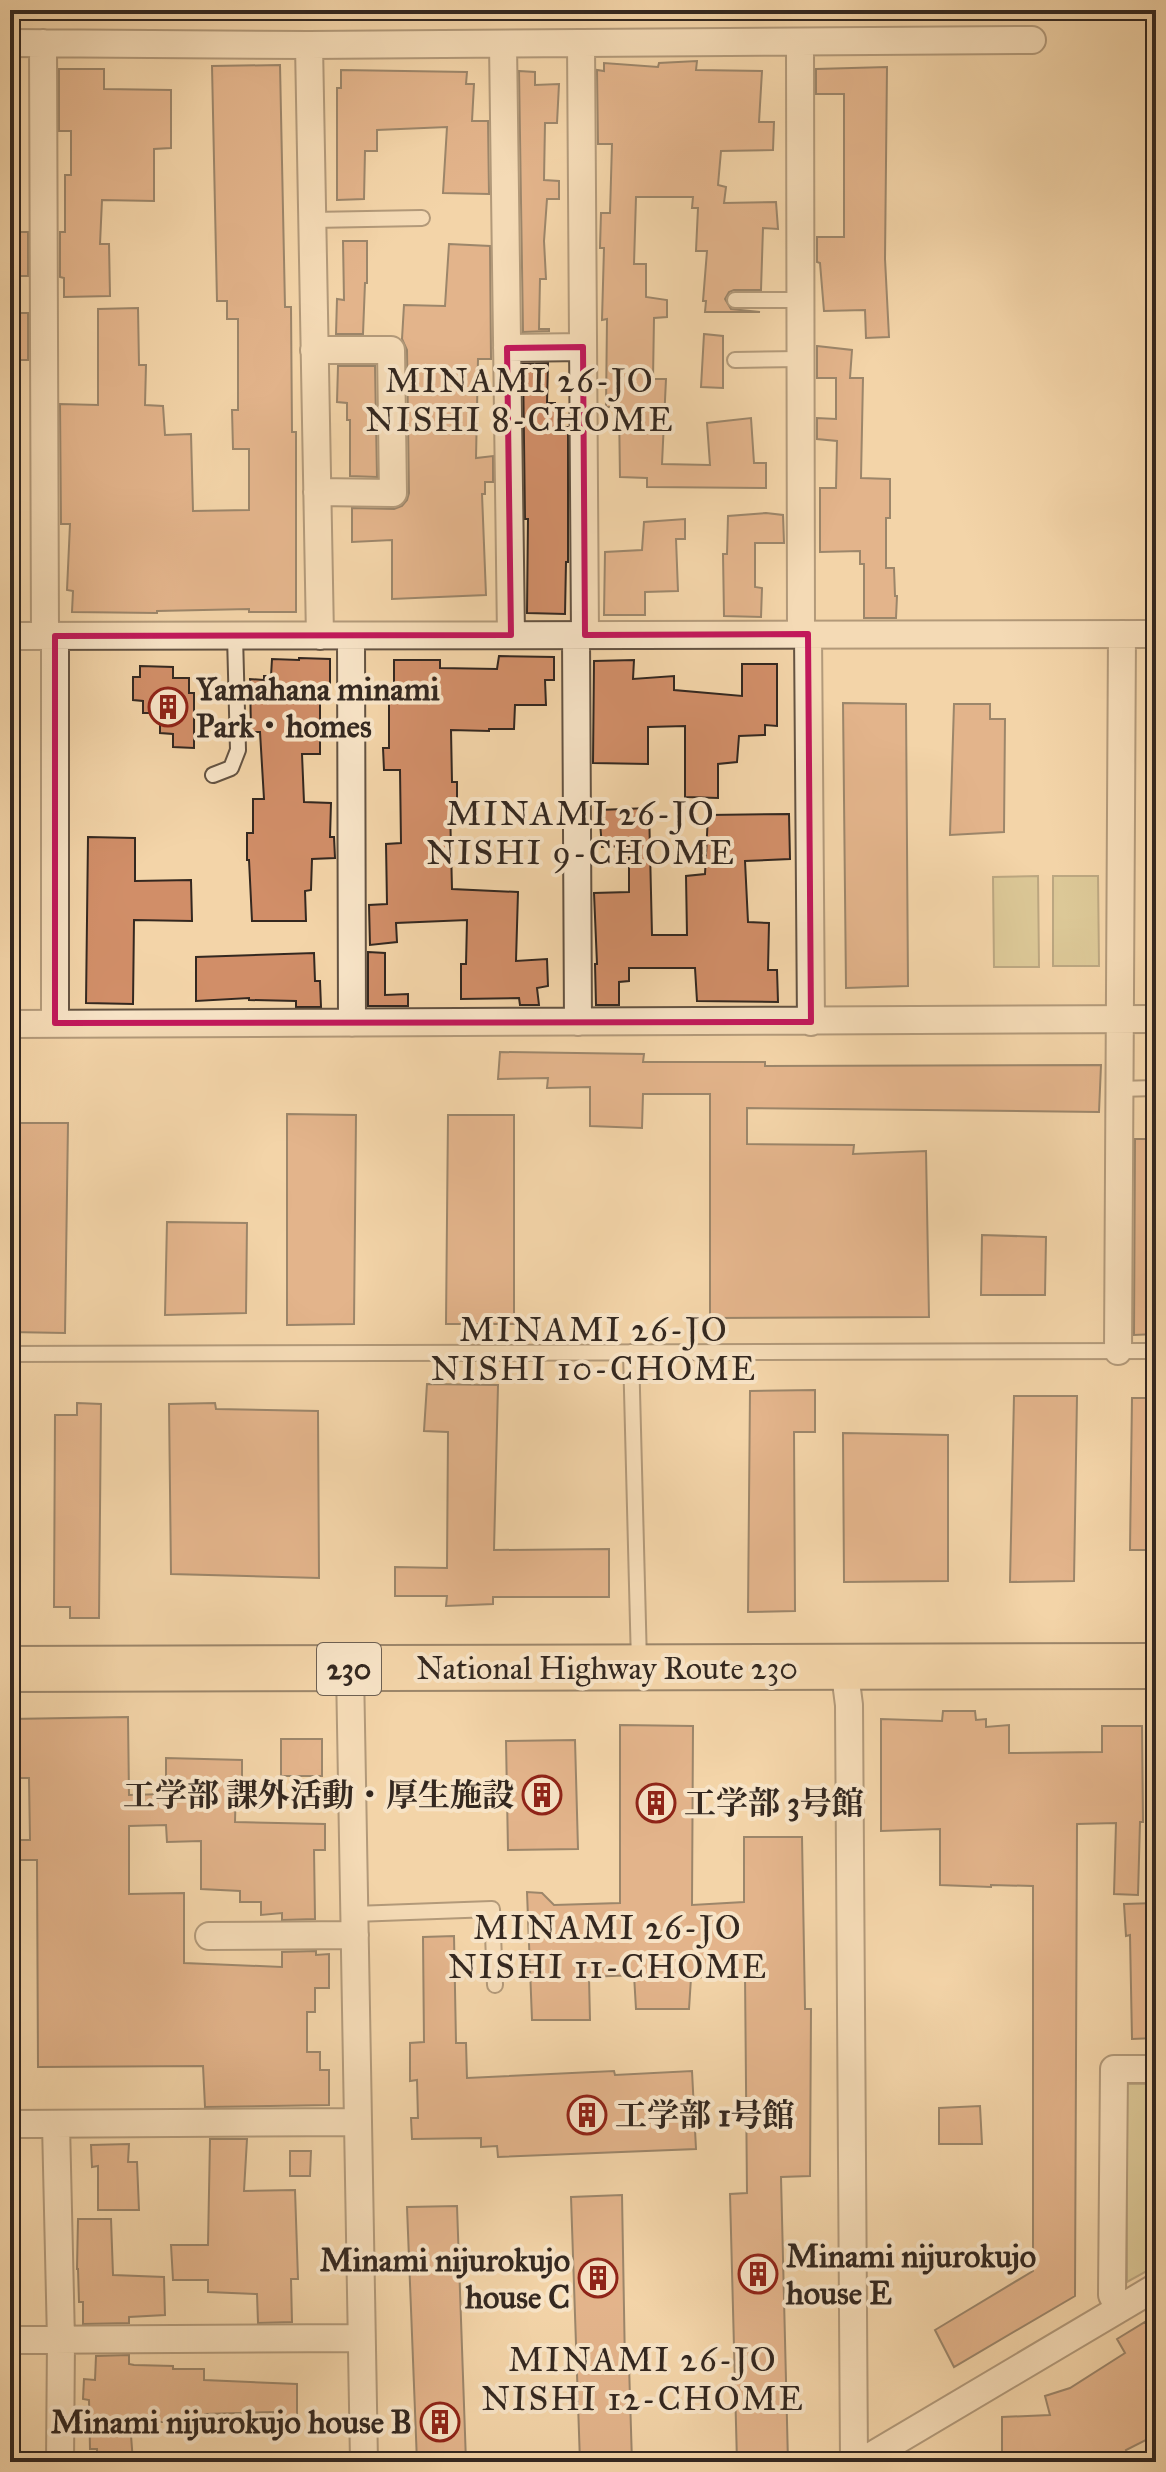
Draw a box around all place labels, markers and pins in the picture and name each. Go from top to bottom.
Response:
place label: Yamahana minami Park・homes [196,670,440,746]
building icon: Yamahana minami Park・homes [147,686,189,728]
building icon: 工学部 課外活動・厚生施設 [521,1774,563,1816]
place label: 工学部 課外活動・厚生施設 [123,1776,514,1815]
building icon: 工学部 3号館 [635,1782,677,1824]
place label: 工学部 3号館 [684,1784,864,1823]
building icon: 工学部 1号館 [566,2094,608,2136]
place label: 工学部 1号館 [615,2096,795,2135]
place label: Minami nijurokujo house E [785,2237,1036,2313]
place label: Minami nijurokujo house C [320,2241,570,2317]
building icon: Minami nijurokujo house E [737,2253,779,2295]
building icon: Minami nijurokujo house C [577,2257,619,2299]
building icon: Minami nijurokujo house B [419,2401,461,2443]
place label: Minami nijurokujo house B [51,2403,412,2442]

